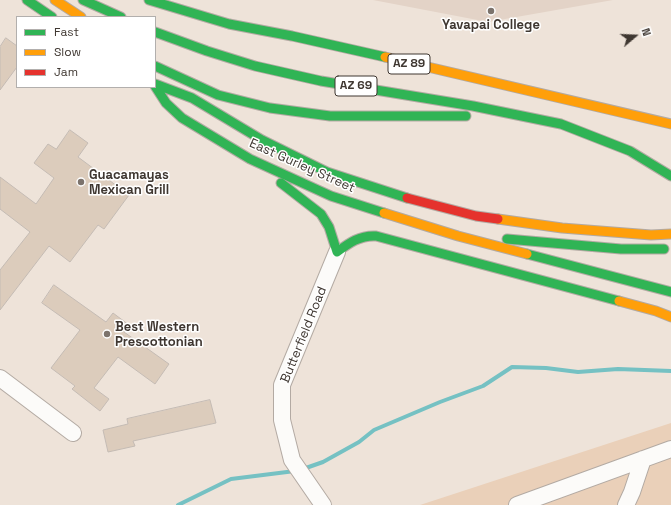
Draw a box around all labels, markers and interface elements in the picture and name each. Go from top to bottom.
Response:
marker: Yavapai College [486,6,496,16]
legend [16,16,156,88]
north arrow [615,16,655,56]
place label: Yavapai College [442,17,540,33]
text: Fast [54,24,79,40]
text: N [639,26,654,38]
text: Slow [54,44,81,60]
road number: AZ 89 [388,54,430,74]
text: Jam [54,64,78,80]
road number: AZ 69 [335,76,377,96]
street label: East Gurley Street [247,136,357,196]
place label: Guacamayas Mexican Grill [89,167,169,198]
marker: Guacamayas Mexican Grill [76,177,86,187]
street label: Butterfield Road [278,285,330,385]
place label: Best Western Prescottonian [115,319,203,350]
marker: Best Western Prescottonian [102,329,112,339]

